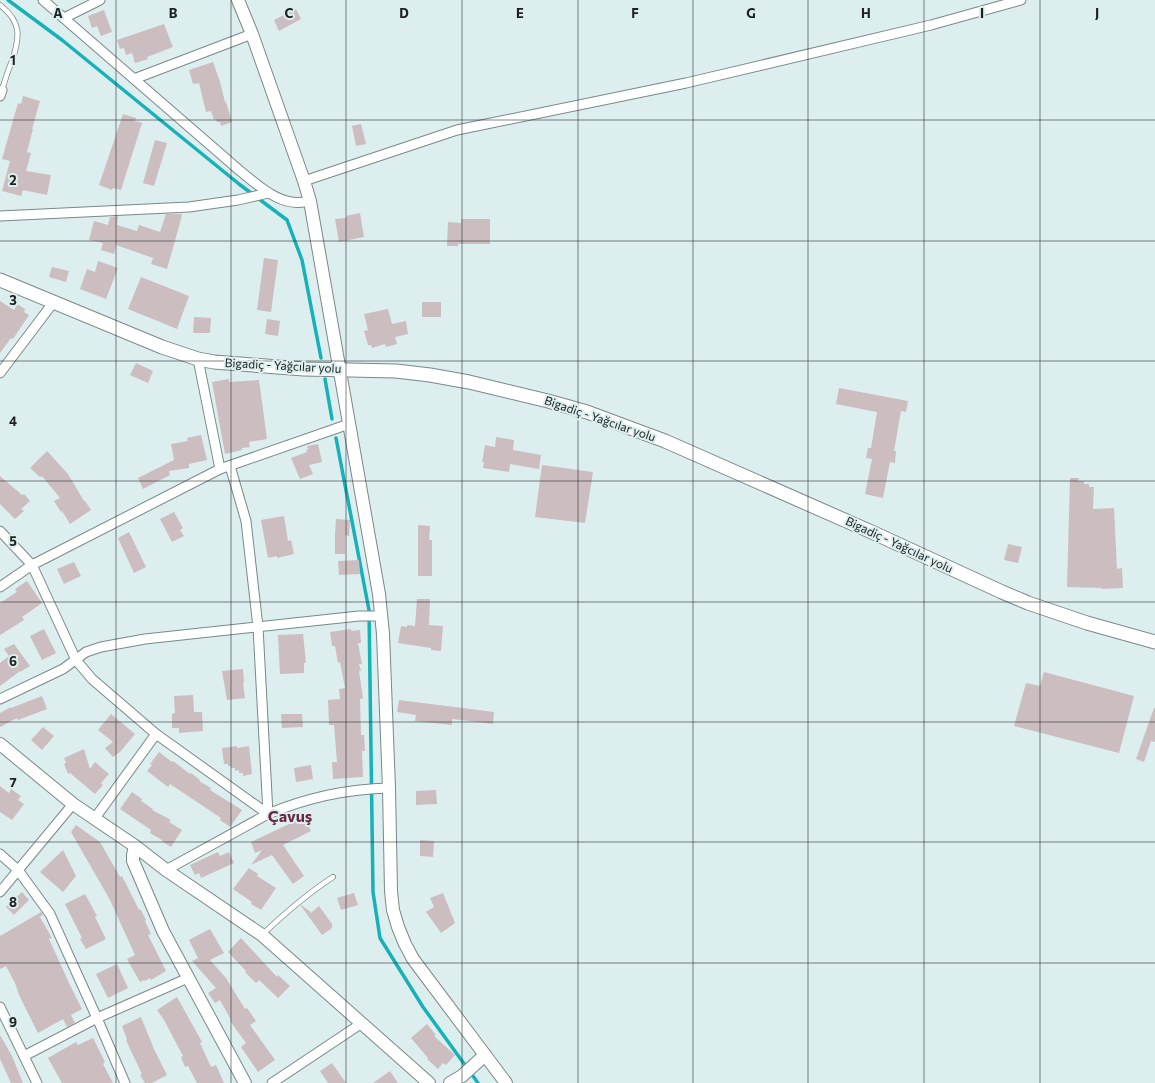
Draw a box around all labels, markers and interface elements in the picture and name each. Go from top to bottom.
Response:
text: A [53,5,63,21]
text: B [169,5,178,21]
text: C [285,5,294,21]
text: D [399,5,409,21]
text: E [516,5,524,21]
text: F [631,5,639,21]
text: G [746,5,756,21]
text: H [861,5,871,21]
text: I [980,5,984,21]
text: J [1095,5,1099,21]
text: 1 [10,52,16,68]
text: 2 [9,172,17,188]
text: 3 [9,292,17,308]
street label: Bigadiç - Yağcılar yolu [224,355,342,375]
street label: Bigadiç - Yağcılar yolu [543,392,658,444]
text: 4 [9,413,17,429]
street label: Bigadiç - Yağcılar yolu [844,513,955,575]
text: 5 [9,533,17,549]
text: 6 [9,653,17,669]
text: 7 [9,774,17,790]
district label: Çavuş [268,806,312,825]
text: 8 [9,894,17,910]
text: 9 [9,1014,17,1030]

